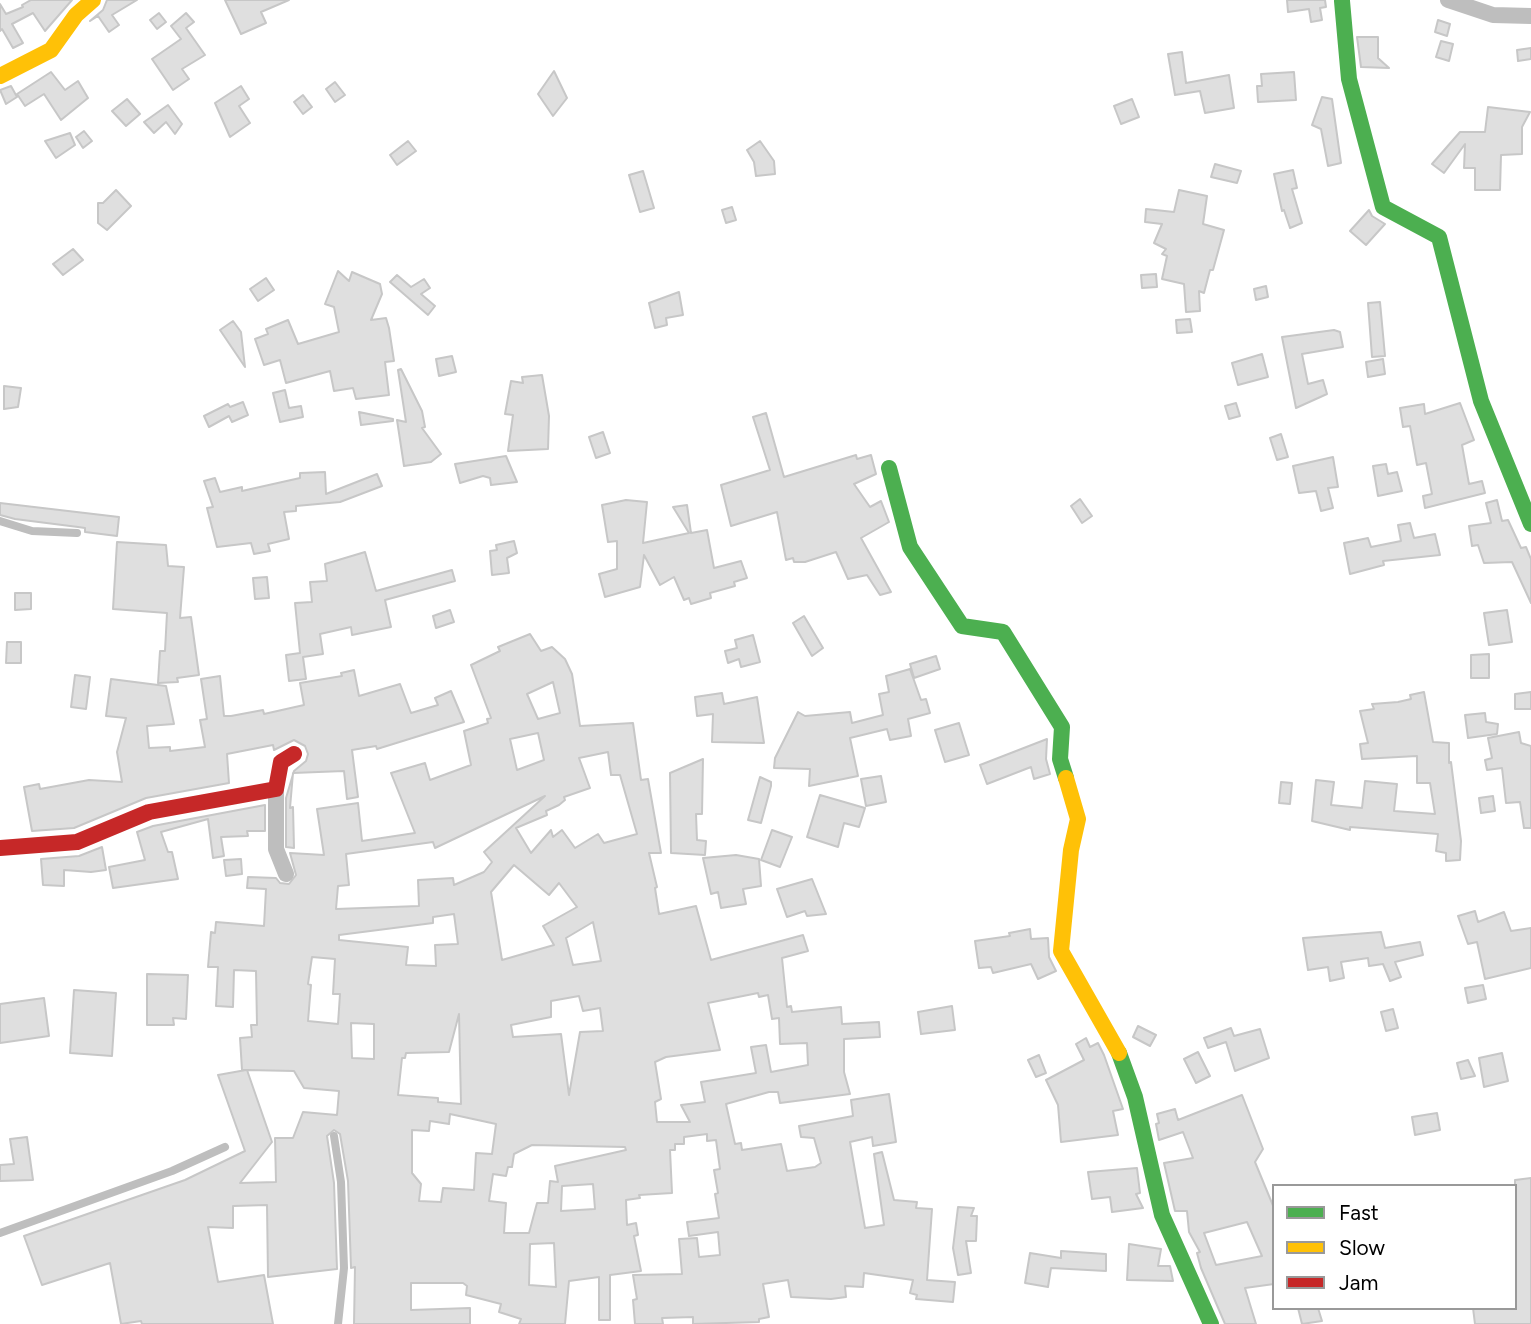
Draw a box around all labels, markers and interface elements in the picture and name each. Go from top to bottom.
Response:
legend [1272,1184,1517,1310]
text: Fast [1339,1200,1379,1225]
text: Slow [1339,1235,1385,1260]
text: Jam [1339,1270,1378,1295]

